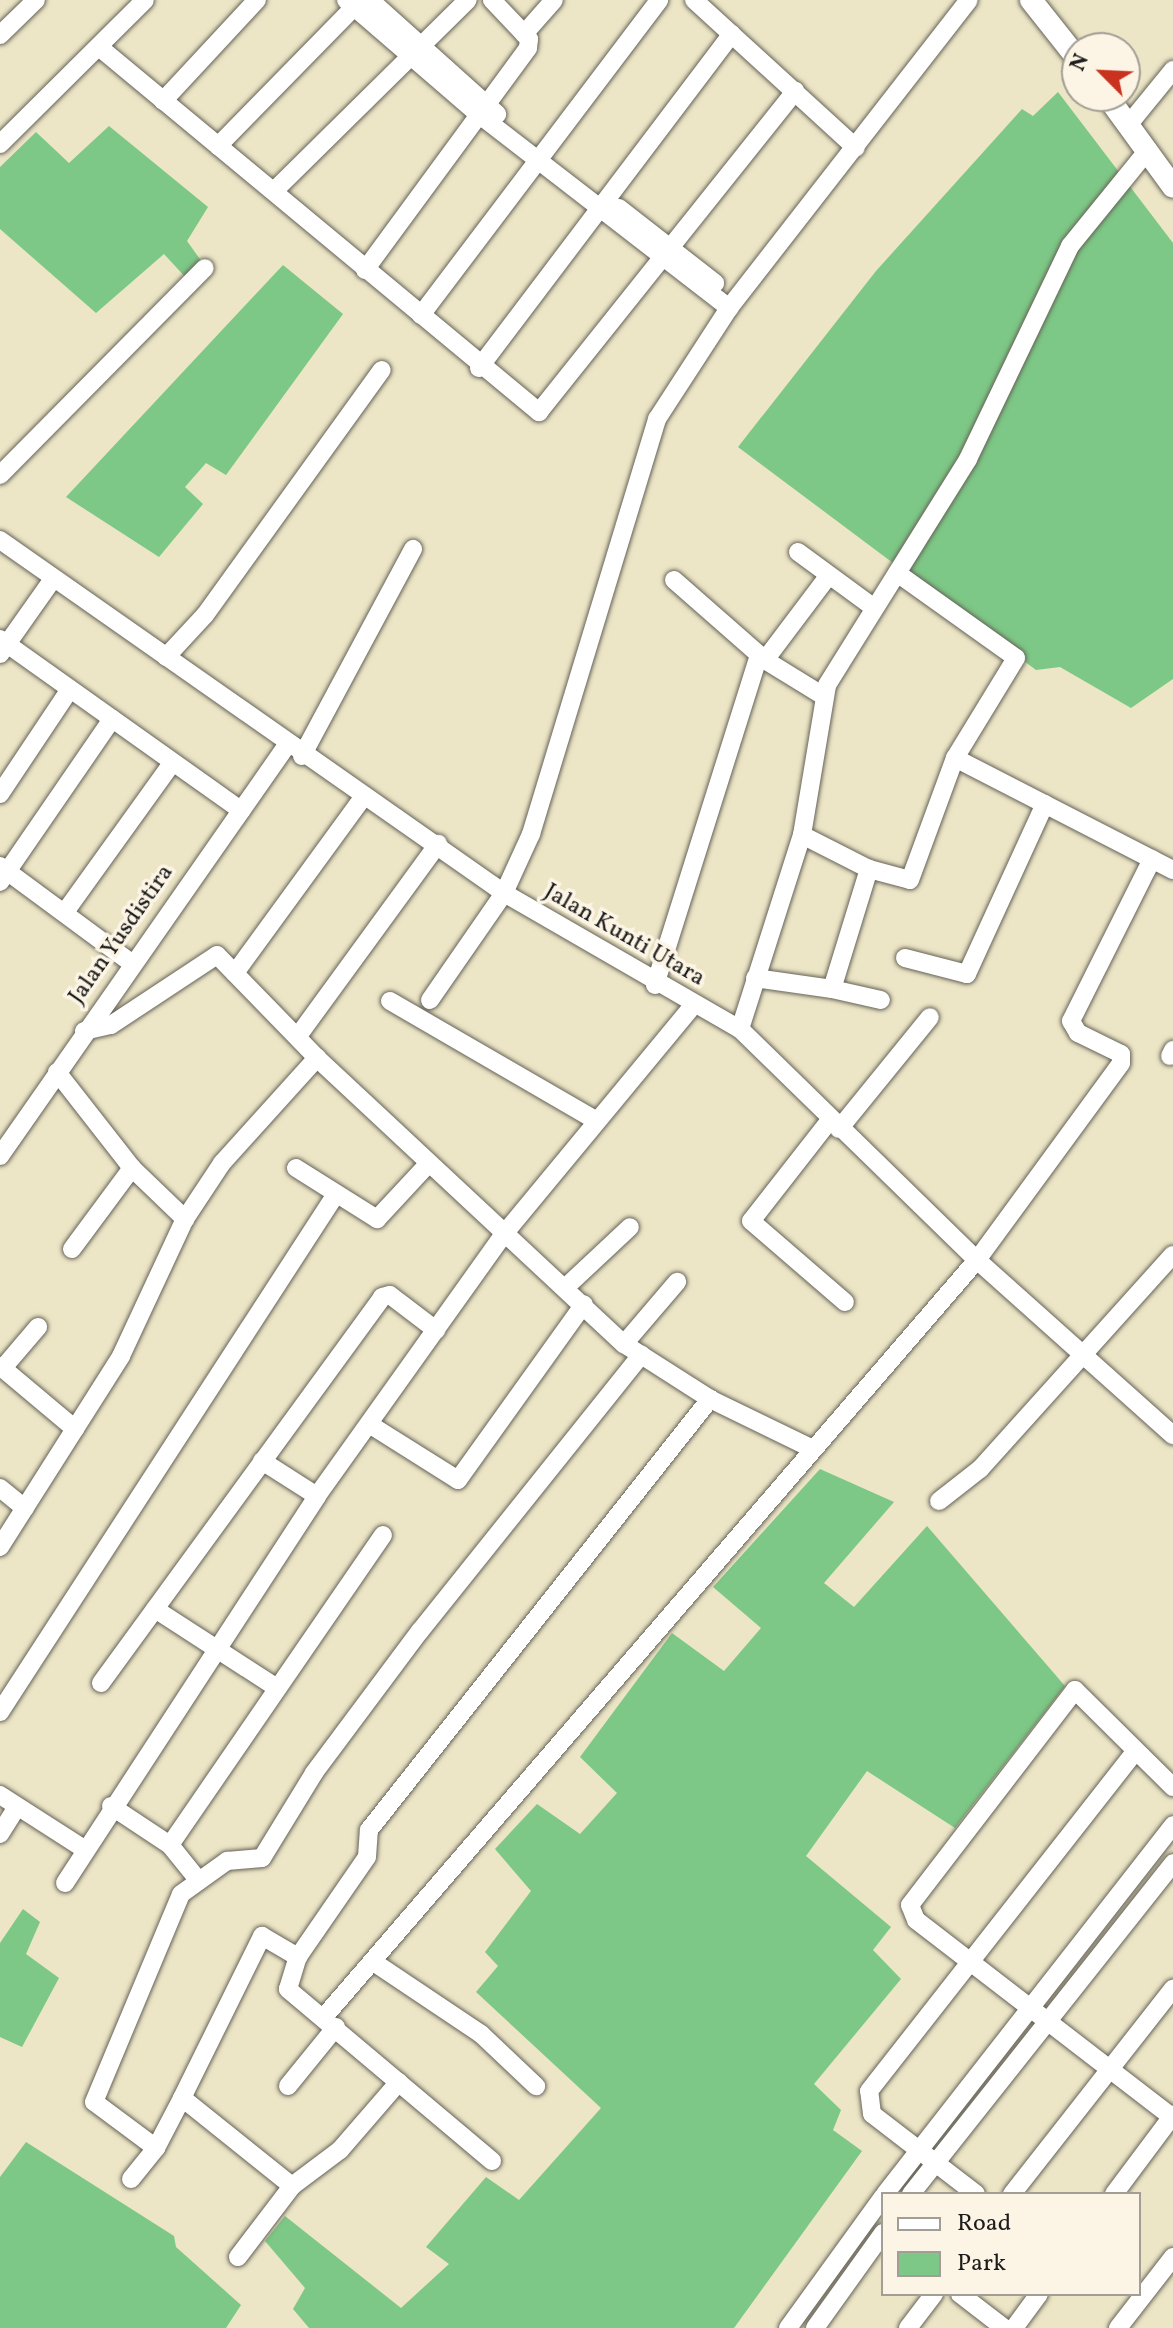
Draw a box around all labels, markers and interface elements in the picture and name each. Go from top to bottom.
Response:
north arrow [1061,32,1141,112]
text: N [1063,49,1098,76]
street label: Jalan Yusdistira [63,859,181,1011]
street label: Jalan Kunti Utara [538,878,710,994]
legend [881,2192,1141,2296]
text: Road [957,2207,1011,2241]
text: Park [957,2247,1006,2281]

